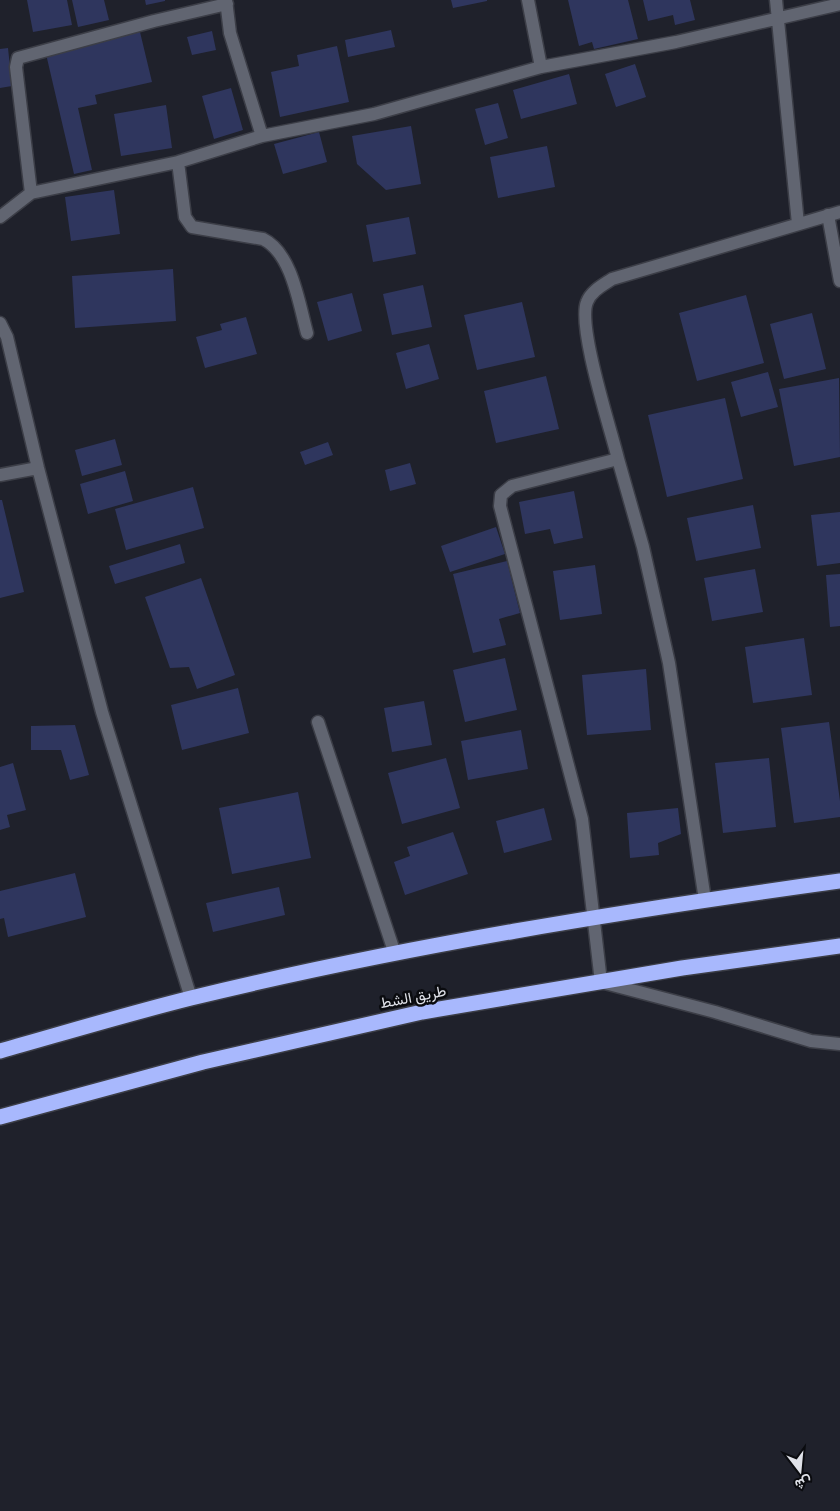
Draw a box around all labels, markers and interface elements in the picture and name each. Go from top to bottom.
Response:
street label: طريق الشط [378,982,448,1013]
north arrow [775,1446,825,1496]
text: ش [793,1473,814,1494]

